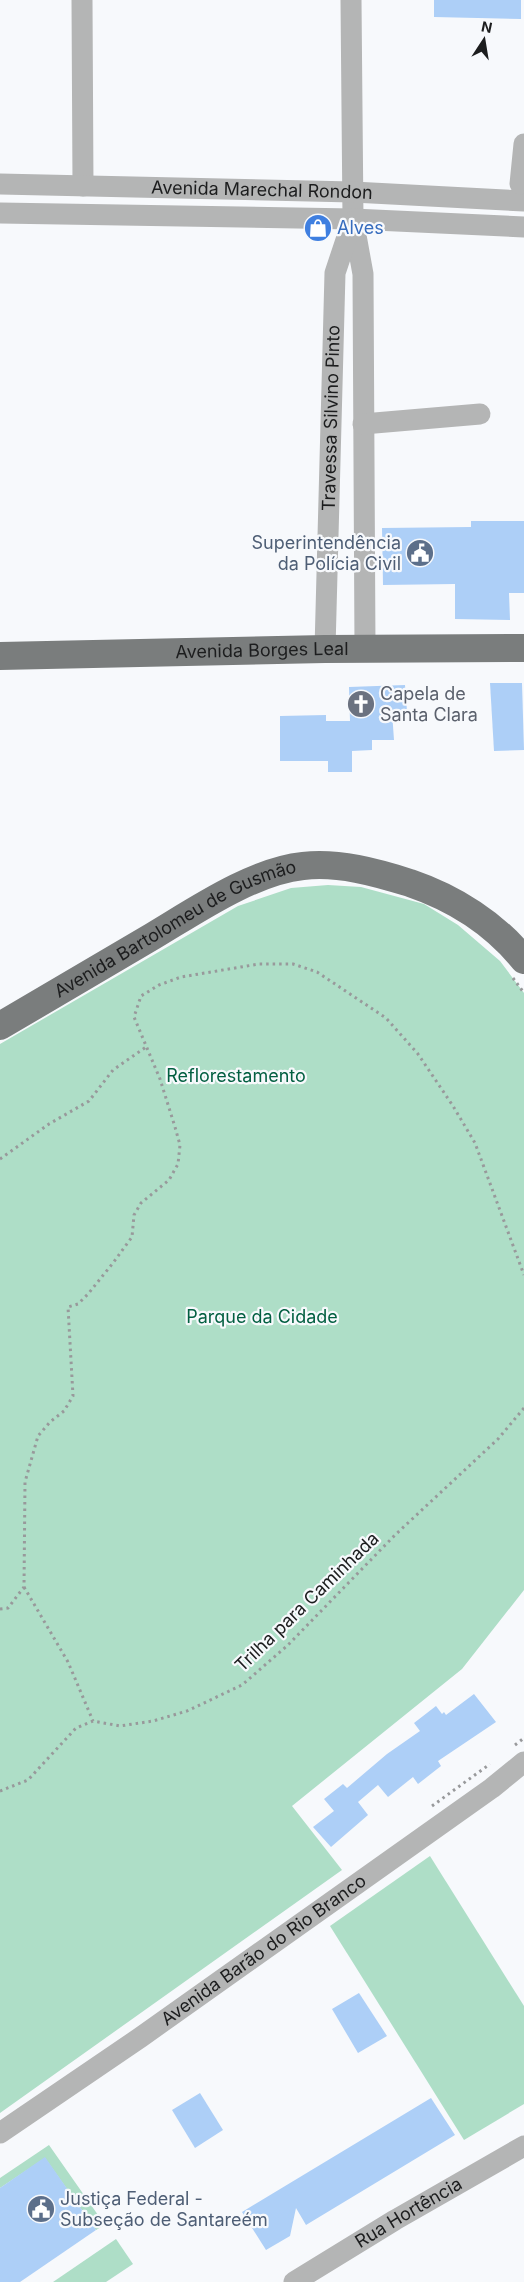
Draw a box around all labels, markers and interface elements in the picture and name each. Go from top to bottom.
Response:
north arrow [459,15,509,65]
text: N [480,17,494,36]
street label: Avenida Marechal Rondon [151,176,373,203]
shop icon: Alves [303,213,333,243]
place label: Alves [337,217,384,238]
street label: Travessa Silvino Pinto [318,325,344,511]
place label: Superintendência da Polícia Civil [251,532,401,574]
public building icon: Superintendência da Polícia Civil [405,538,435,568]
street label: Avenida Borges Leal [175,638,349,662]
place label: Capela de Santa Clara [380,683,478,725]
church icon: Capela de Santa Clara [346,689,376,719]
street label: Avenida Bartolomeu de Gusmão [50,856,298,1002]
park label: Reflorestamento [166,1065,306,1086]
park label: Parque da Cidade [186,1306,338,1327]
street label: Trilha para Caminhada [231,1528,383,1676]
street label: Avenida Barão do Rio Branco [157,1870,370,2029]
street label: Rua Hortência [351,2173,466,2252]
place label: Justiça Federal - Subseção de Santareém [60,2188,268,2230]
public building icon: Justiça Federal - Subseção de Santareém [26,2194,56,2224]

